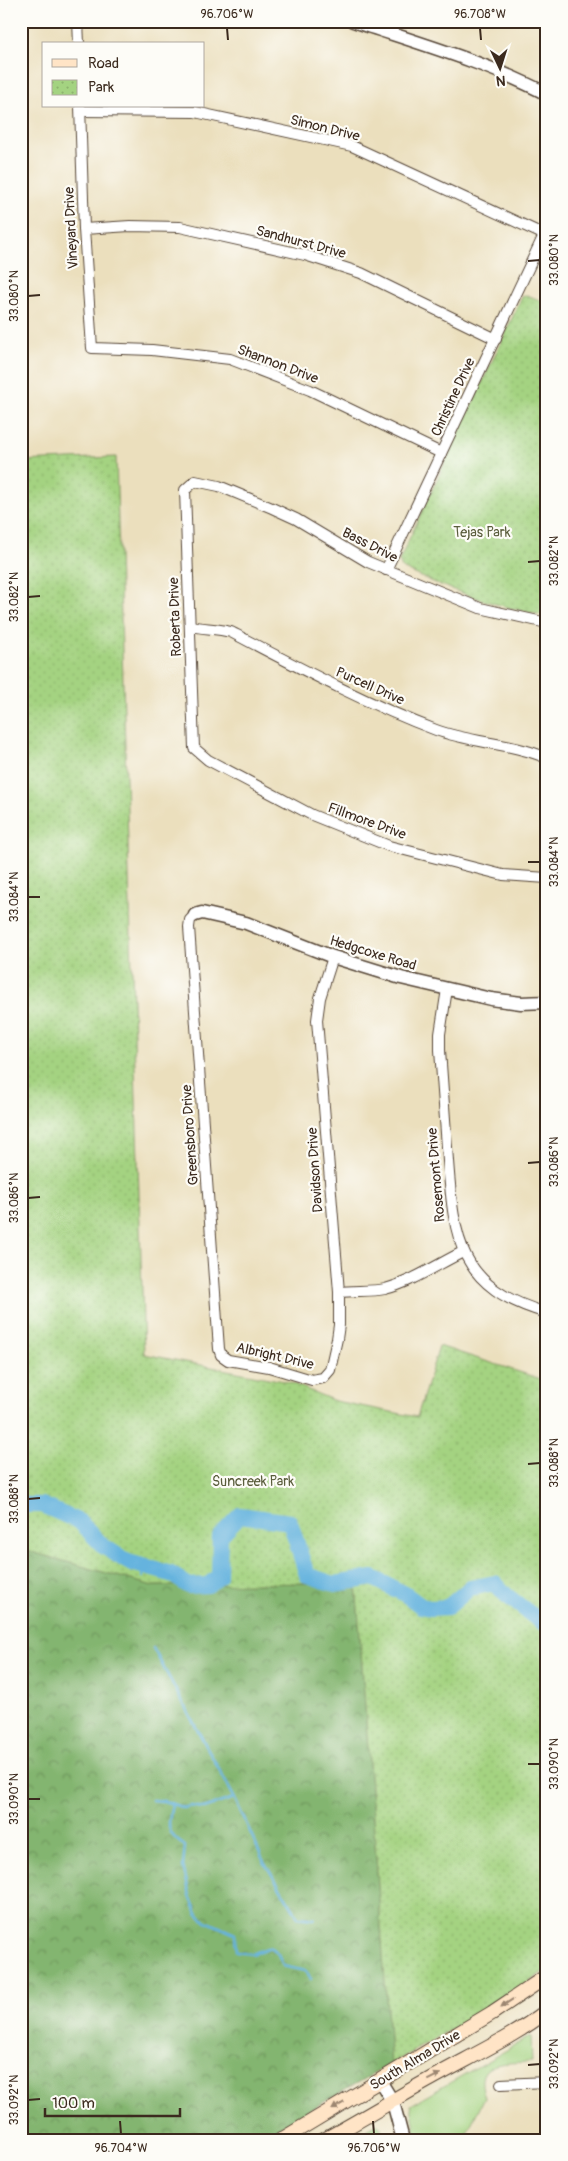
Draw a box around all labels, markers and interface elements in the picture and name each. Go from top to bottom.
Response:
text: 96.706°W [201,7,253,22]
text: 96.708°W [454,7,506,22]
legend [42,42,205,108]
north arrow [476,42,526,92]
text: Road [88,54,119,73]
text: N [496,72,506,89]
text: Park [88,78,115,97]
street label: Simon Drive [289,111,362,145]
street label: Vineyard Drive [60,186,82,270]
street label: Sandhurst Drive [254,222,348,262]
text: 33.080°N [547,234,562,286]
text: 33.080°N [7,270,22,322]
street label: Shannon Drive [235,341,321,387]
street label: Christine Drive [427,355,479,439]
street label: Bass Drive [339,524,401,566]
park label: Tejas Park [453,524,511,541]
text: 33.082°N [547,536,562,586]
text: 33.082°N [7,572,22,622]
street label: Roberta Drive [165,577,185,657]
street label: Purcell Drive [333,663,407,709]
street label: Fillmore Drive [326,799,409,843]
text: 33.084°N [547,837,562,887]
text: 33.084°N [7,872,22,922]
street label: Hedgcoxe Road [328,932,418,974]
street label: Greensboro Drive [178,1084,202,1186]
street label: Davidson Drive [304,1127,326,1213]
street label: Rosemont Drive [423,1127,449,1223]
text: 33.086°N [547,1137,562,1187]
text: 33.086°N [7,1173,22,1223]
street label: Albright Drive [235,1339,316,1373]
text: 33.088°N [547,1438,562,1488]
park label: Suncreek Park [212,1473,294,1490]
text: 33.088°N [7,1474,22,1524]
text: 33.090°N [547,1738,562,1790]
text: 33.090°N [7,1773,22,1825]
one-way arrow [500,1999,514,2008]
street label: South Alma Drive [367,2026,463,2094]
text: 33.092°N [547,2039,562,2089]
one-way arrow [427,2073,442,2081]
text: 33.092°N [7,2075,22,2125]
scale bar [45,2086,180,2118]
text: 100 m [52,2094,95,2113]
one-way arrow [332,2101,345,2110]
text: 96.704°W [95,2141,147,2156]
text: 96.706°W [348,2141,400,2156]

